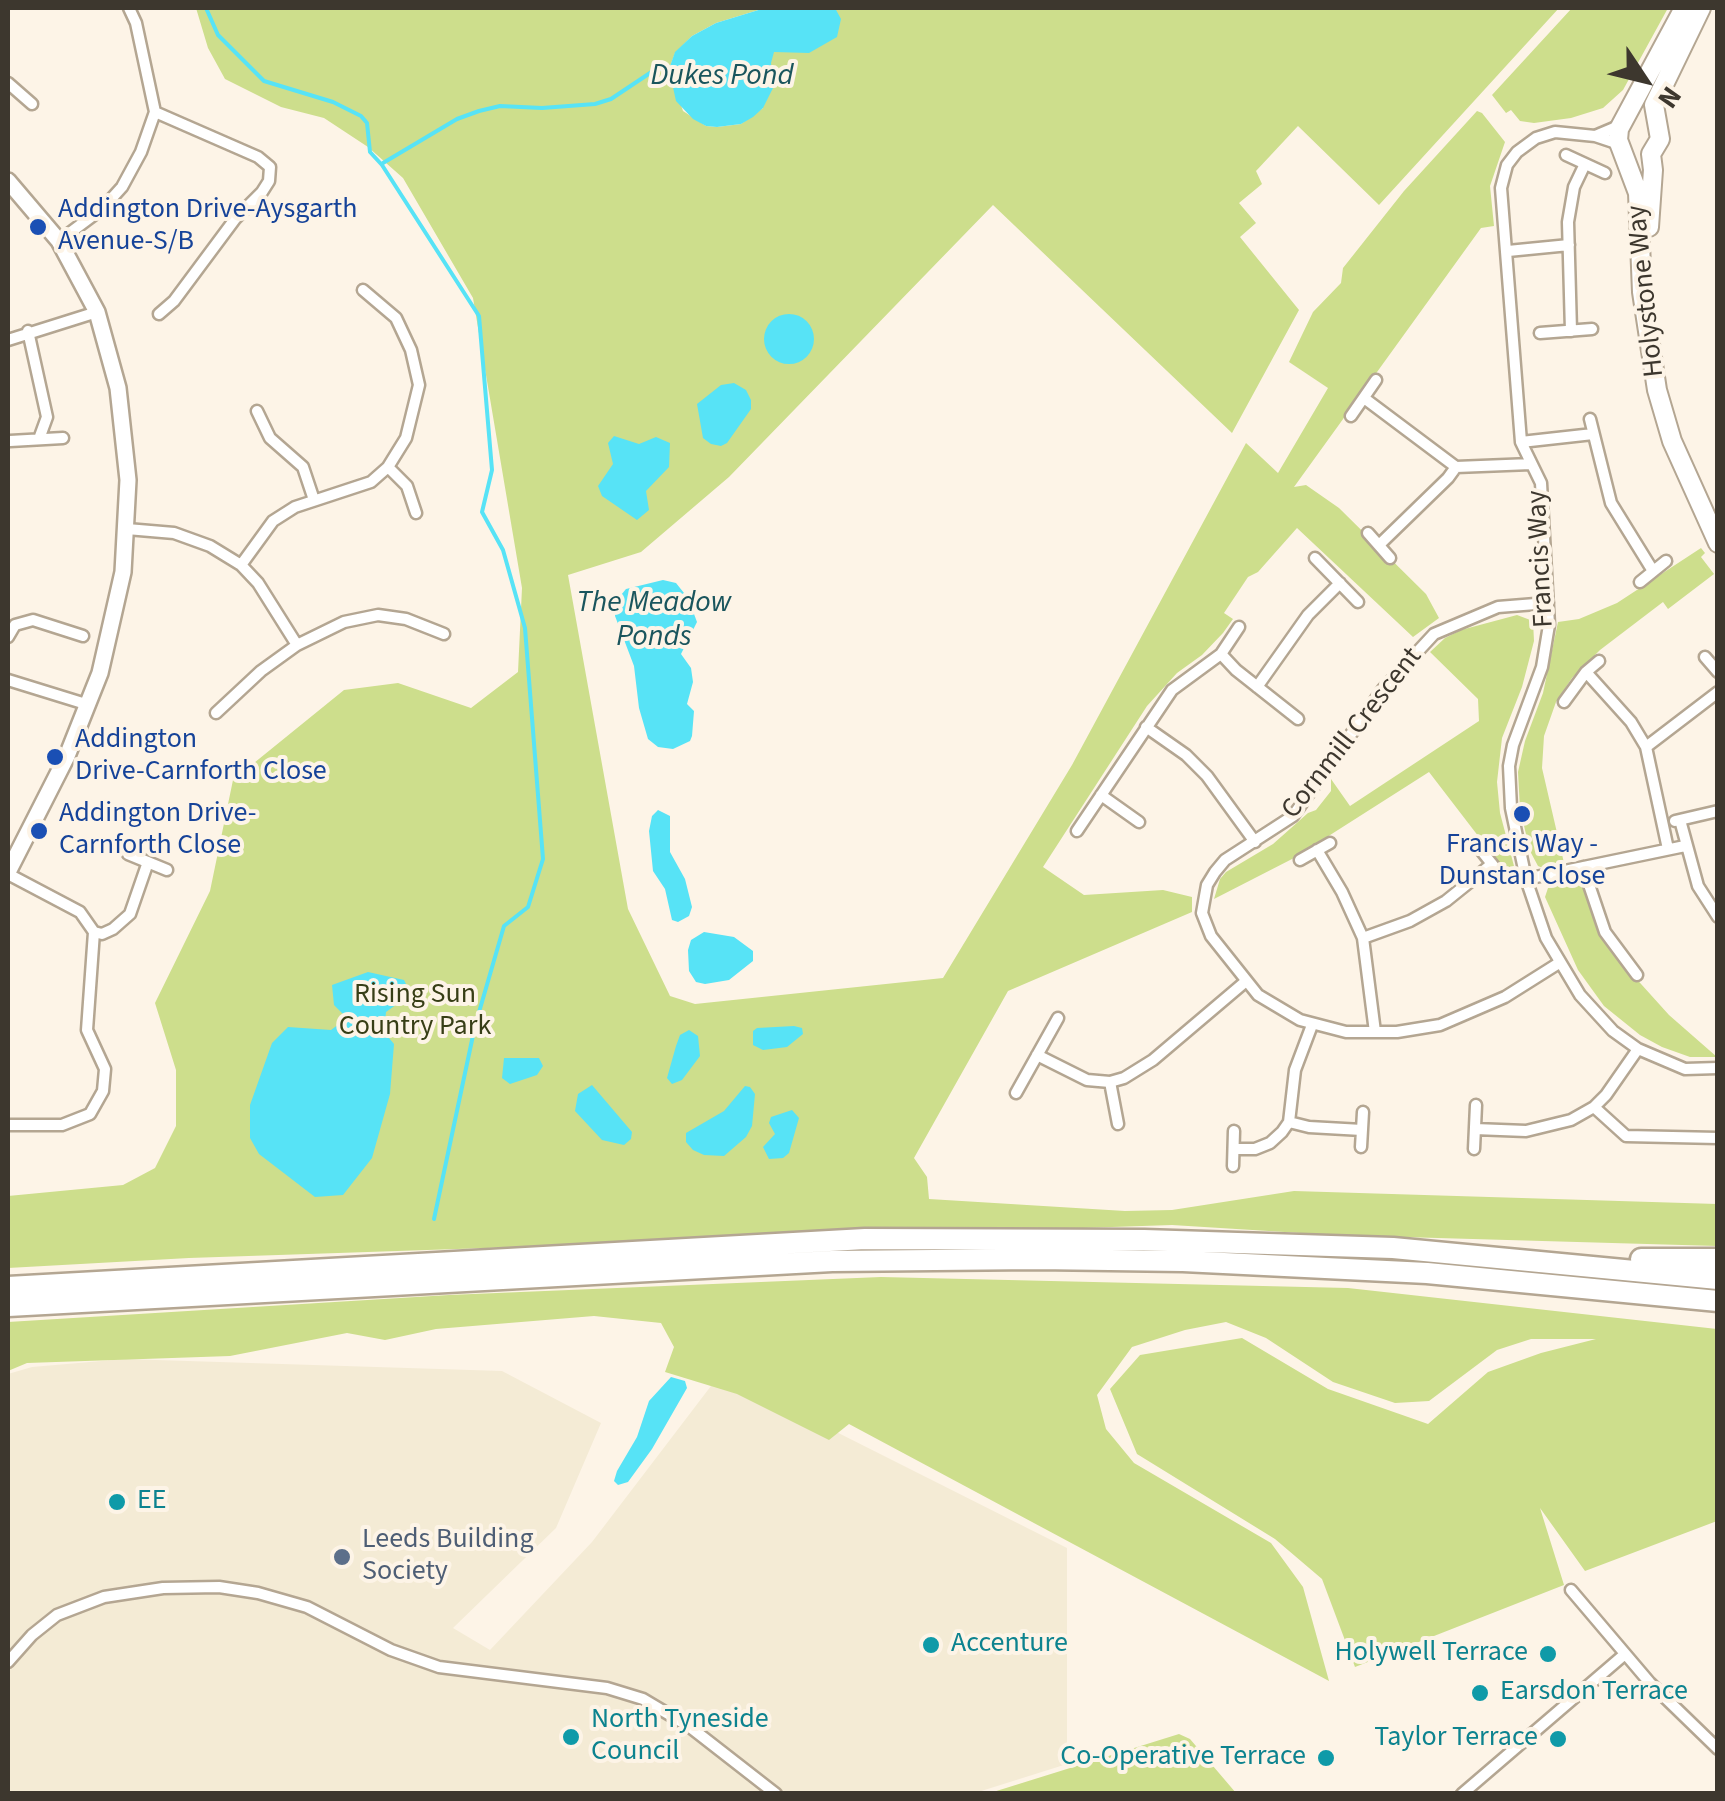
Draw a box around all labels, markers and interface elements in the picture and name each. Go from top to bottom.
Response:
north arrow [1595,30,1695,130]
water label: Dukes Pond [651,59,793,95]
text: N [1648,78,1691,116]
place label: Addington Drive-Aysgarth Avenue-S/B [58,194,357,260]
street label: Holystone Way [1621,203,1673,379]
marker: Addington Drive-Aysgarth Avenue-S/B [27,216,49,238]
street label: Francis Way [1522,489,1562,629]
water label: The Meadow Ponds [576,586,732,656]
street label: Cornmill Crescent [1276,642,1430,826]
place label: Addington Drive-Carnforth Close [75,724,327,790]
marker: Addington Drive-Carnforth Close [44,746,66,768]
place label: Addington Drive- Carnforth Close [59,798,256,864]
marker: Francis Way - Dunstan Close [1511,803,1533,825]
marker: Addington Drive- Carnforth Close [28,820,50,842]
place label: Francis Way - Dunstan Close [1439,829,1605,895]
park label: Rising Sun Country Park [339,979,491,1045]
place label: EE [137,1485,167,1519]
marker: EE [106,1491,128,1513]
place label: Leeds Building Society [362,1524,534,1590]
marker: Leeds Building Society [331,1546,353,1568]
place label: Accenture [951,1628,1068,1662]
marker: Accenture [920,1634,942,1656]
place label: Holywell Terrace [1335,1637,1528,1671]
marker: Holywell Terrace [1537,1643,1559,1665]
place label: Earsdon Terrace [1500,1676,1688,1710]
marker: Earsdon Terrace [1469,1682,1491,1704]
place label: North Tyneside Council [591,1704,769,1770]
place label: Taylor Terrace [1374,1722,1538,1756]
marker: North Tyneside Council [560,1726,582,1748]
marker: Taylor Terrace [1547,1728,1569,1750]
place label: Co-Operative Terrace [1060,1741,1306,1775]
marker: Co-Operative Terrace [1315,1747,1337,1769]

